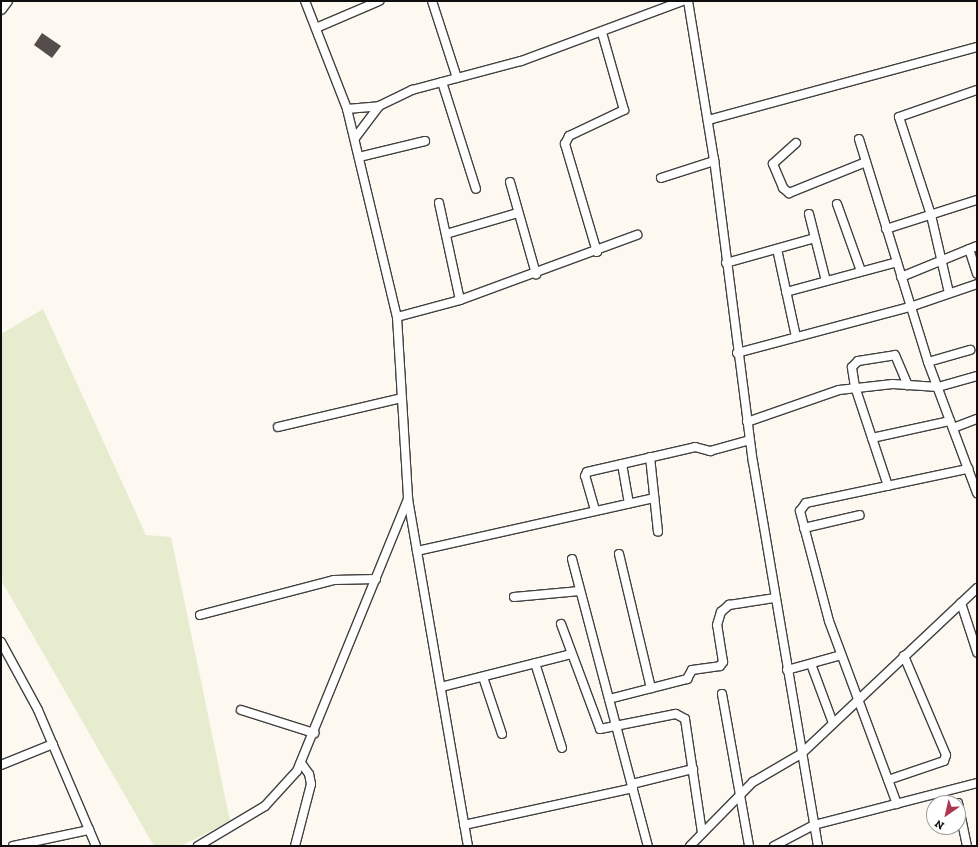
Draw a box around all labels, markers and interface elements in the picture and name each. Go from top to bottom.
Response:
north arrow [926,795,966,835]
text: N [932,817,947,832]

